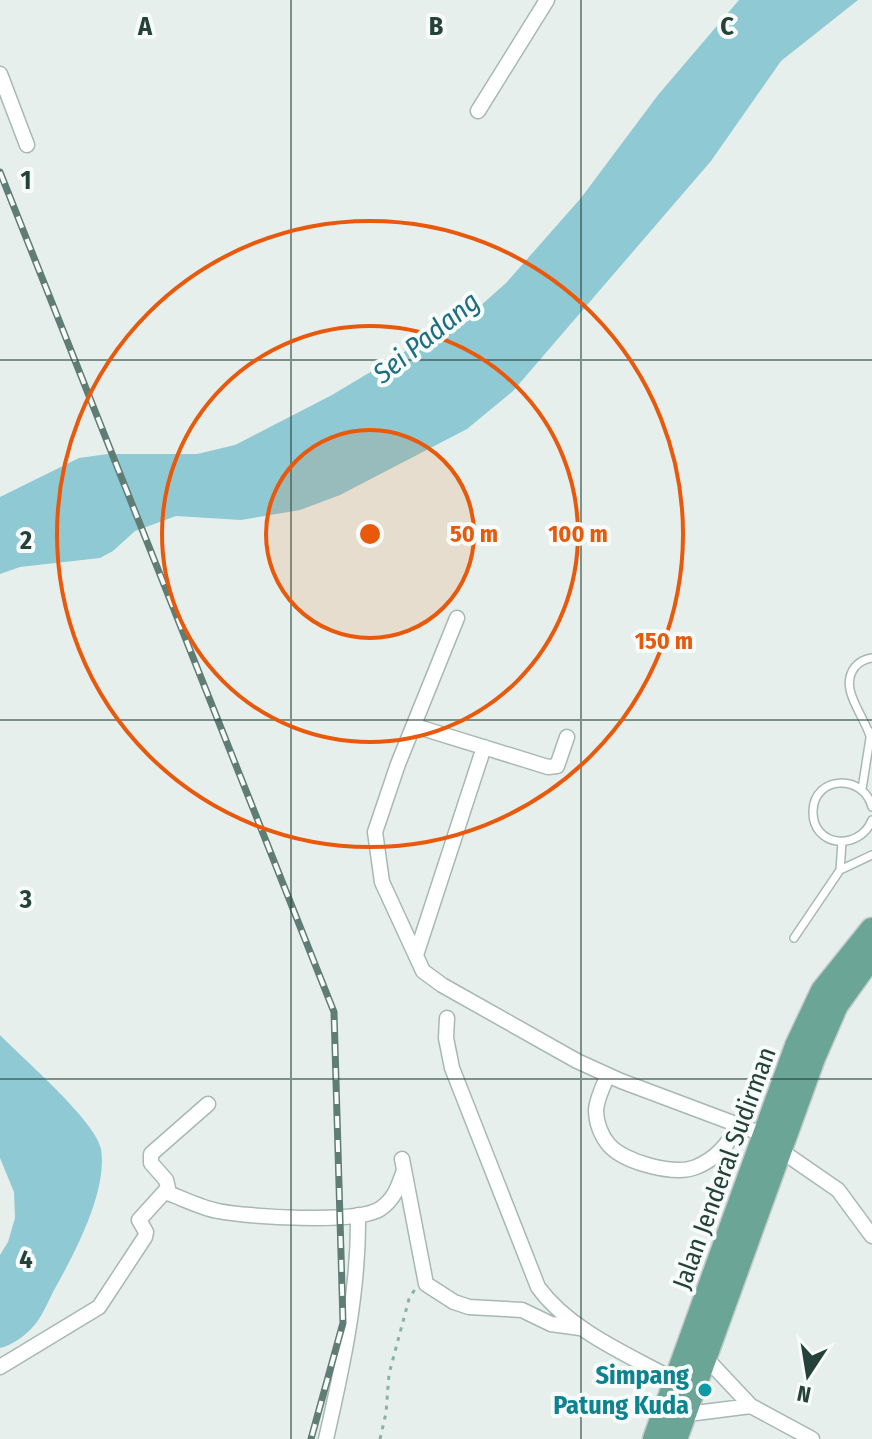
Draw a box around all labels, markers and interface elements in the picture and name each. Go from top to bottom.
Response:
text: A [137,11,153,42]
text: B [429,11,444,42]
text: C [720,11,734,42]
text: 1 [21,165,32,196]
water label: Sei Padang [366,285,486,391]
centre of rings [356,520,384,548]
text: 50 m [450,520,498,548]
text: 100 m [548,520,608,548]
text: 2 [19,525,32,556]
text: 150 m [635,627,693,655]
text: 3 [19,884,32,915]
street label: Jalan Jenderal Sudirman [666,1043,783,1294]
text: 4 [19,1244,33,1275]
north arrow [768,1335,848,1415]
place label: Simpang Patung Kuda [553,1360,689,1421]
text: N [795,1379,813,1409]
marker: Simpang Patung Kuda [696,1381,714,1399]

